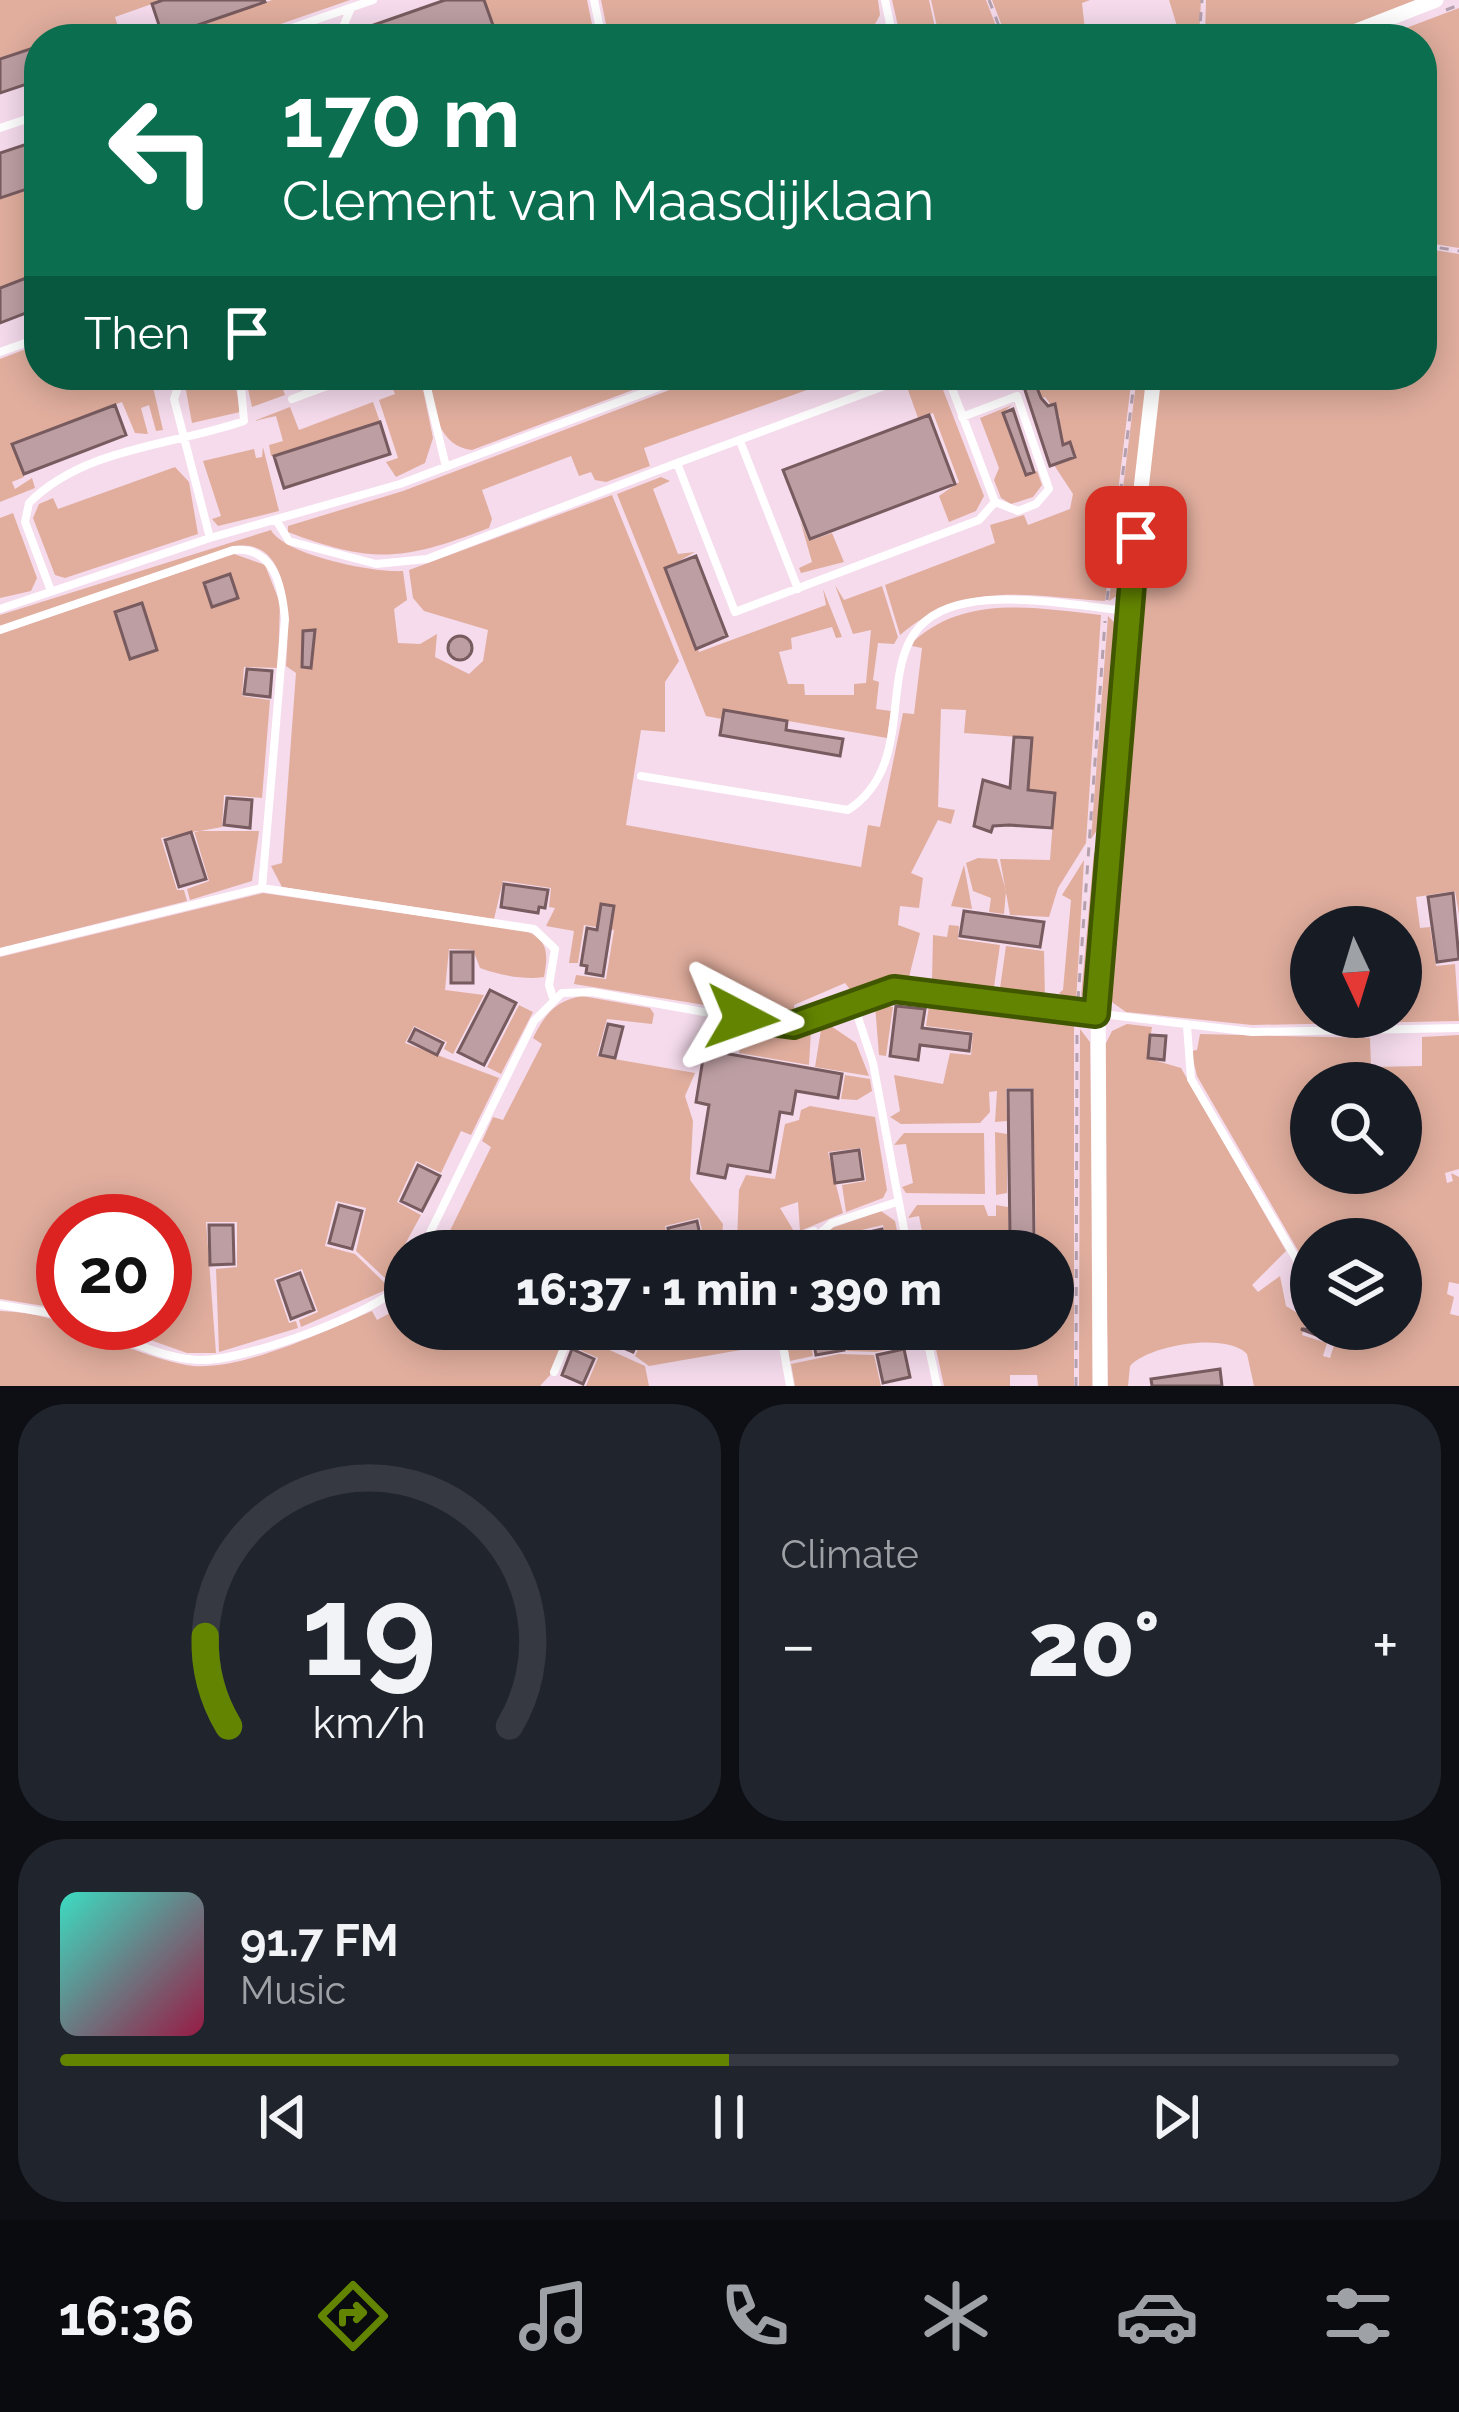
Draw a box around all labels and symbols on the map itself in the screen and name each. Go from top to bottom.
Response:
pin [1085,486,1187,588]
north arrow [1290,906,1422,1038]
position arrow [679,955,805,1081]
speed limit sign: 20 [36,1194,192,1350]

